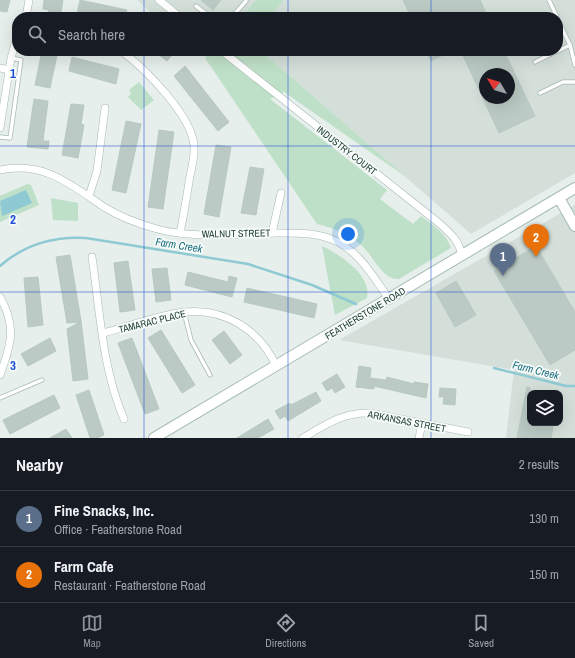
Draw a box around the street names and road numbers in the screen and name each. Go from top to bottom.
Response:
street label: INDUSTRY COURT [314,123,379,178]
street label: WALNUT STREET [201,226,271,241]
street label: FEATHERSTONE ROAD [323,284,408,343]
street label: TAMARAC PLACE [117,307,187,336]
street label: ARKANSAS STREET [366,407,447,435]

